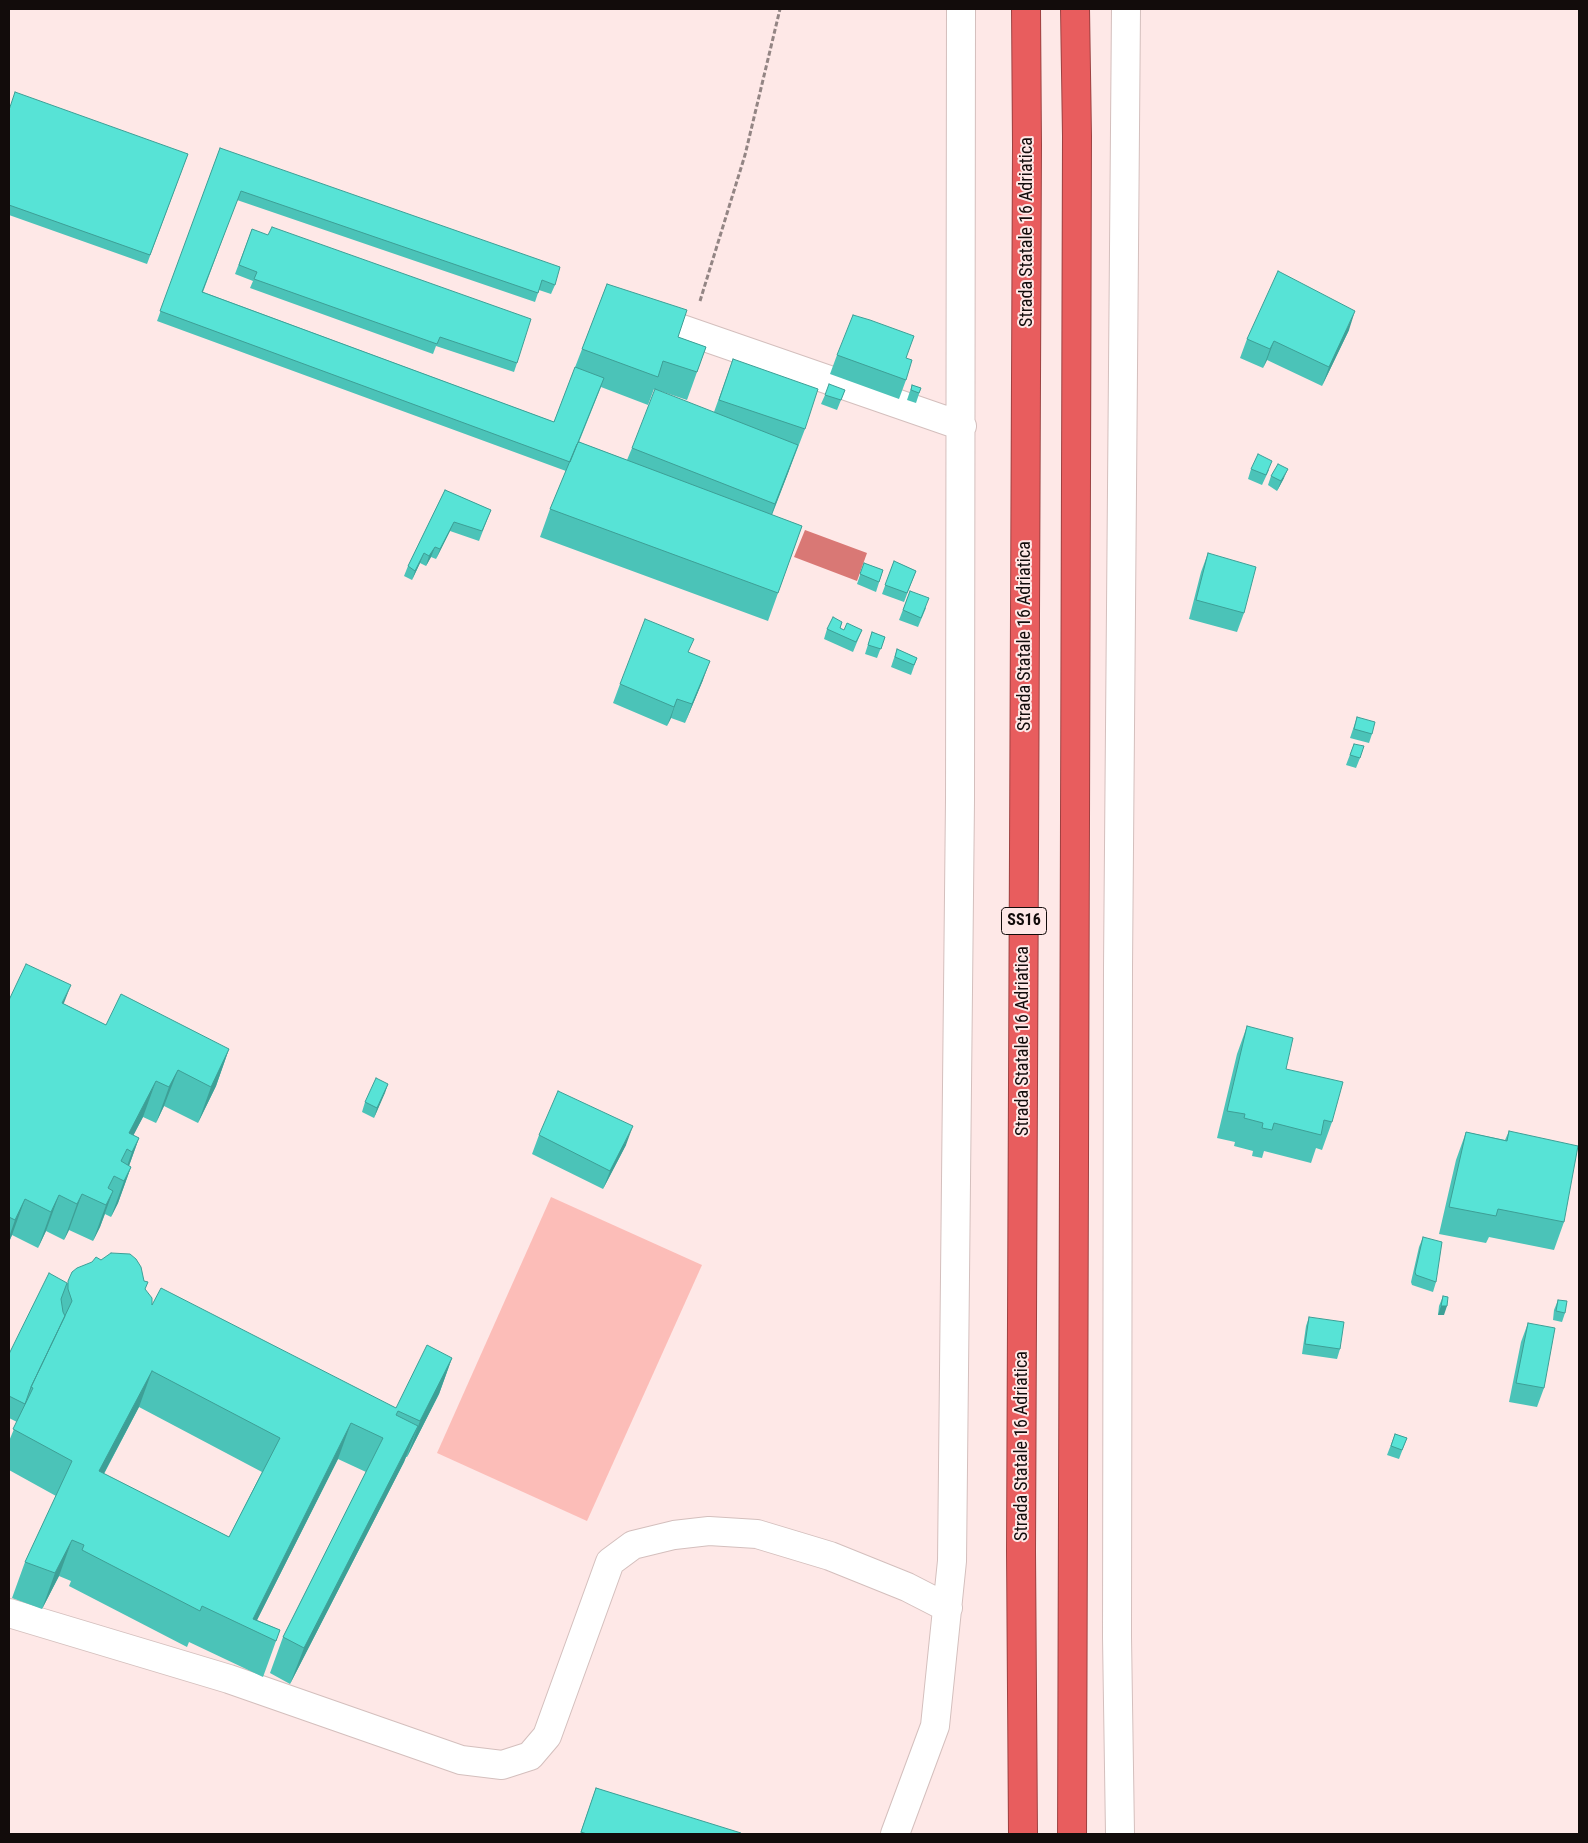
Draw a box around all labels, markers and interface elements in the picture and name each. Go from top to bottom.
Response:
street label: Strada Statale 16 Adriatica [1016,137,1038,327]
street label: Strada Statale 16 Adriatica [1014,541,1036,731]
road number: SS16 [1002,908,1046,934]
street label: Strada Statale 16 Adriatica [1012,946,1034,1136]
street label: Strada Statale 16 Adriatica [1011,1351,1033,1541]

